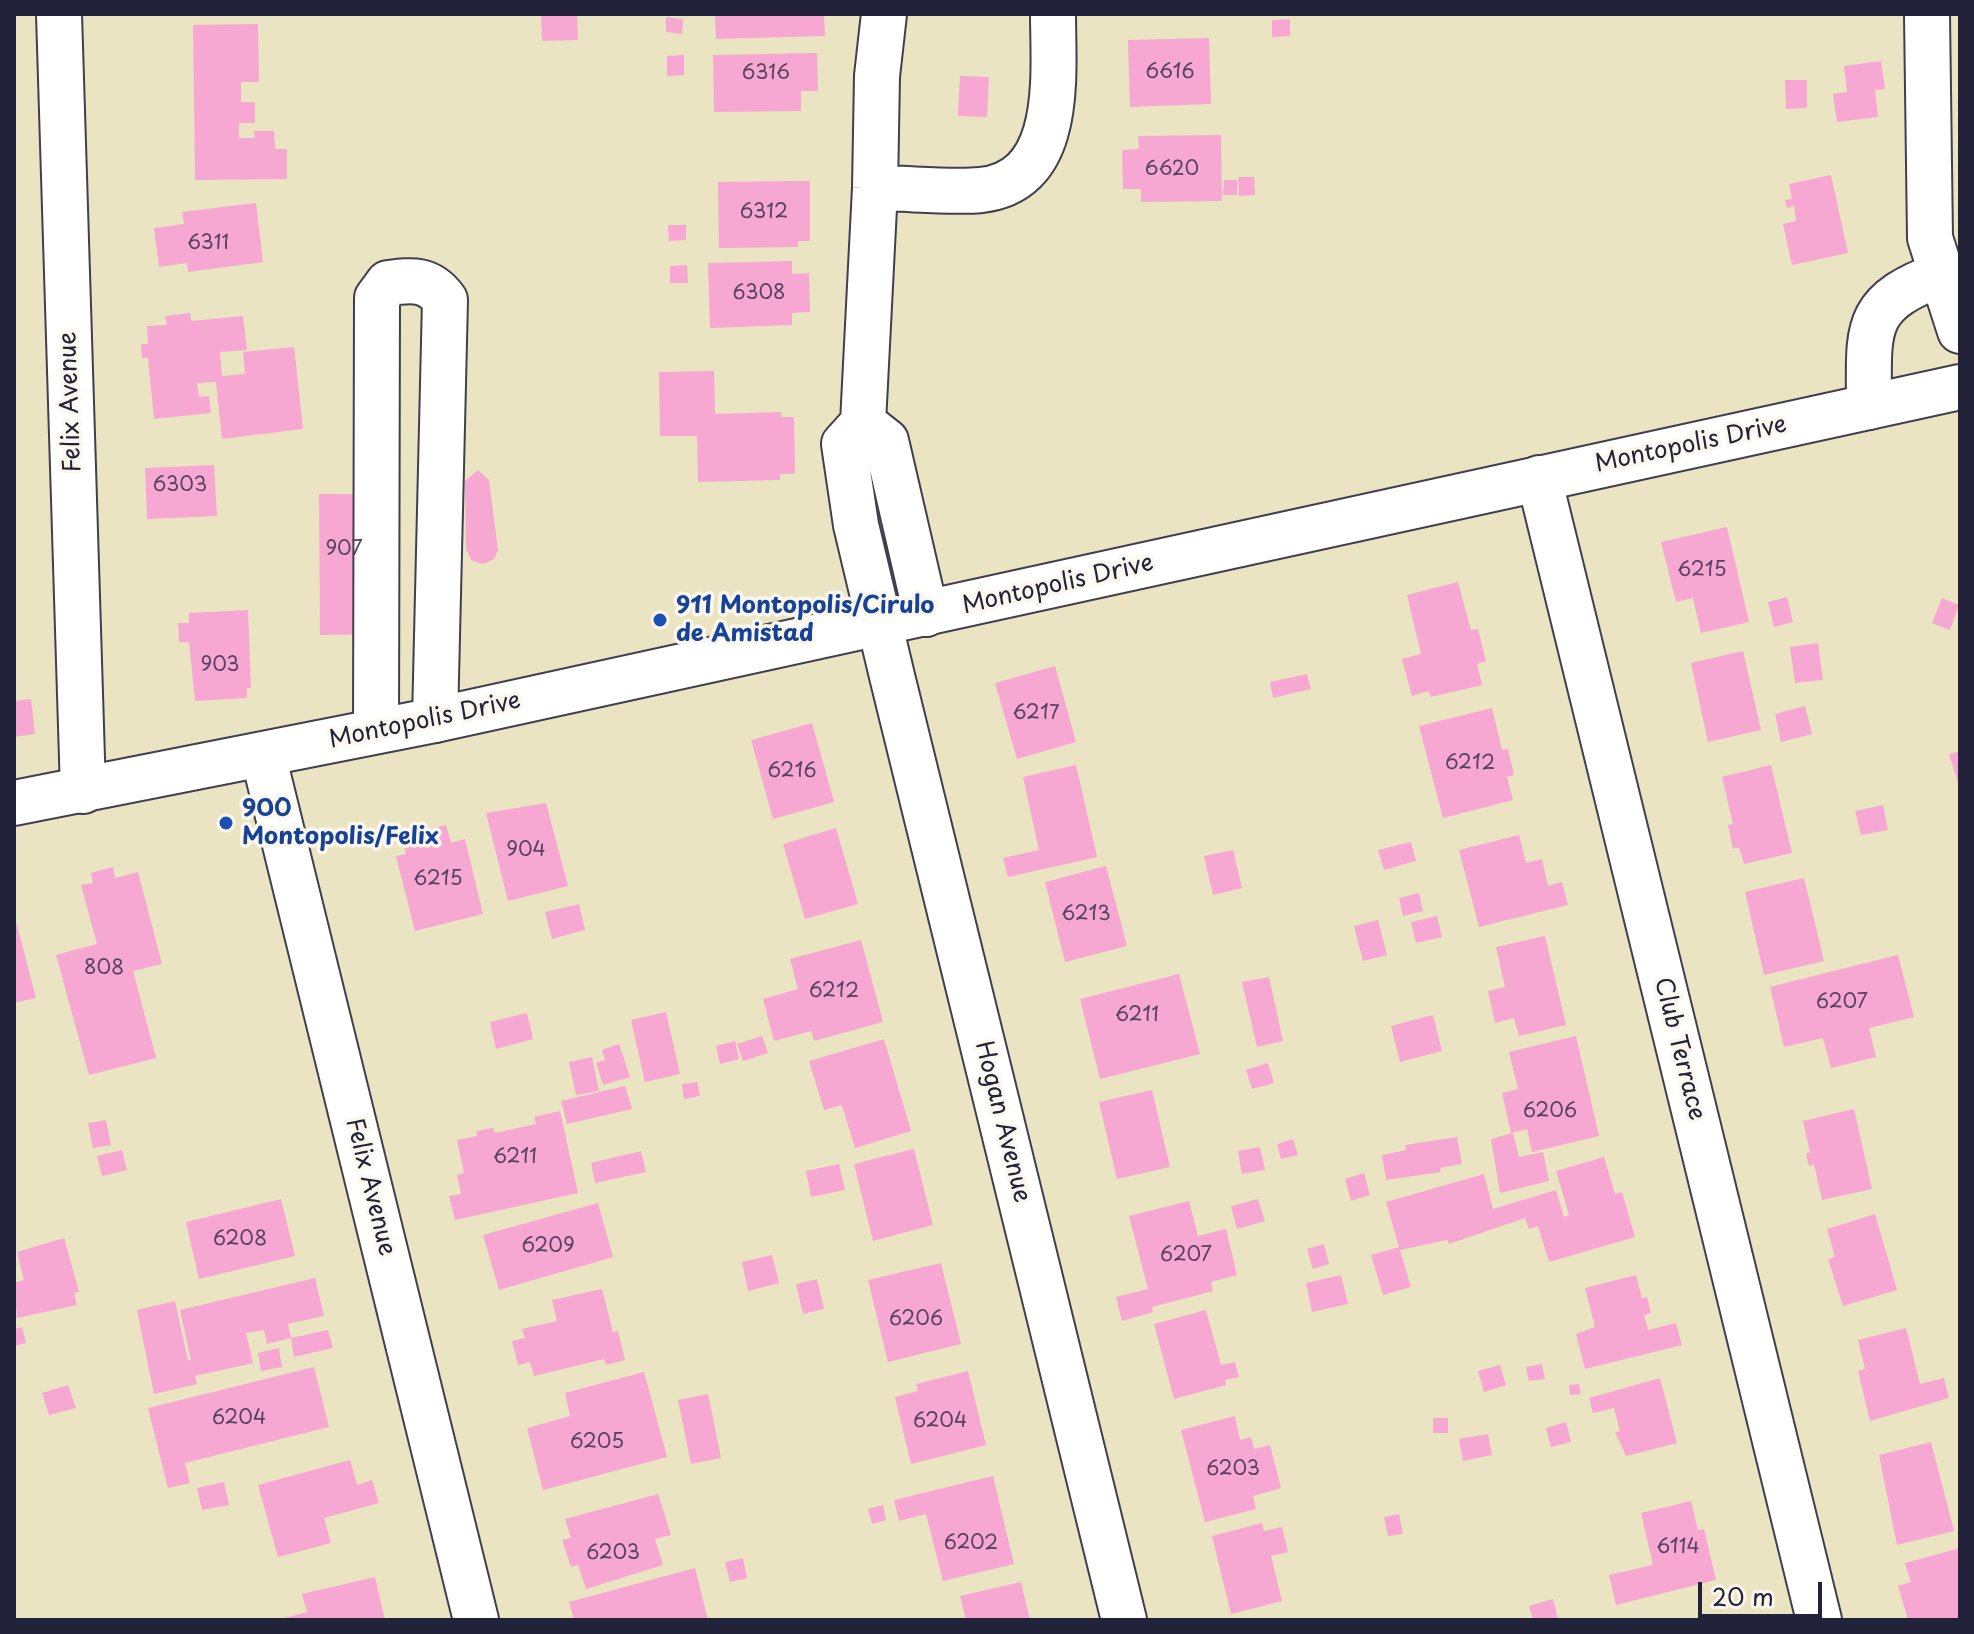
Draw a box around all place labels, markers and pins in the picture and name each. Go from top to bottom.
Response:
place label: 911 Montopolis/Cirulo de Amistad [676,592,934,648]
marker: 911 Montopolis/Cirulo de Amistad [651,611,669,629]
place label: 900 Montopolis/Felix [242,795,439,851]
marker: 900 Montopolis/Felix [217,814,235,832]

